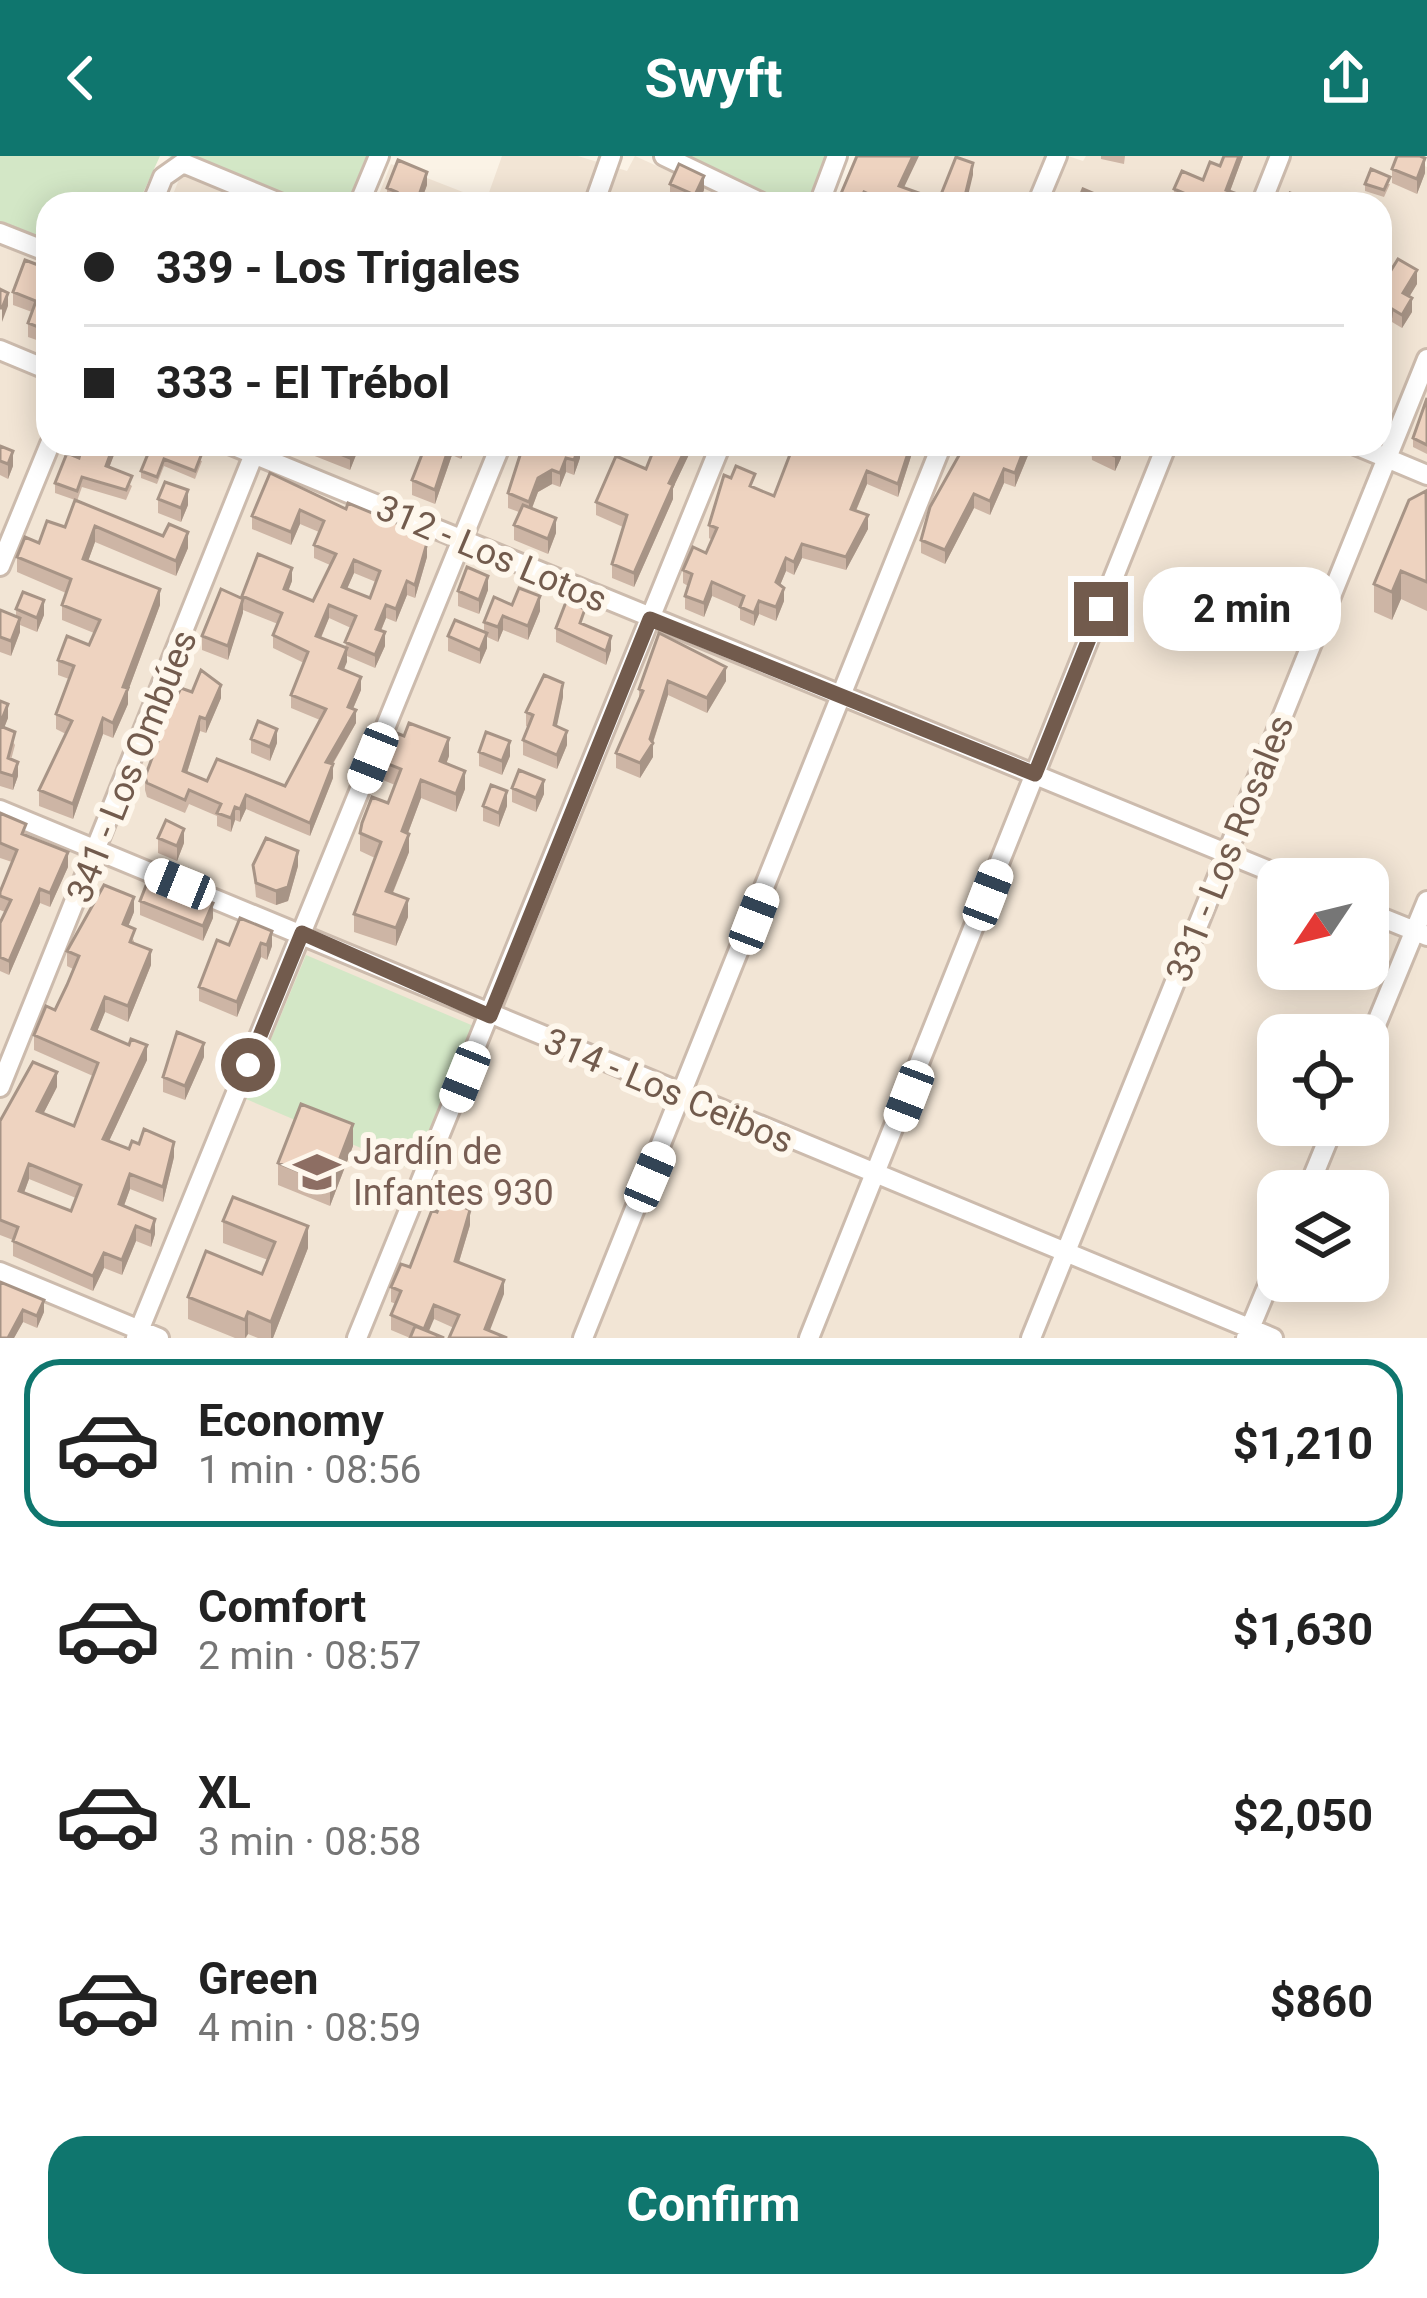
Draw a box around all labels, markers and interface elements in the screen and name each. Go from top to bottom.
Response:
icon: back [48,45,114,111]
icon: share [1313,45,1379,111]
text: Swyft [644,47,783,110]
text: 339 - Los Trigales [156,241,520,294]
text: 333 - El Trébol [156,356,450,409]
street label: 312 - Los Lotos [370,486,613,621]
callout: 2 min [1143,567,1341,651]
route end [1074,582,1128,636]
text: 2 min [1193,586,1291,632]
street label: 341 - Los Ombúes [58,624,206,909]
street label: 331 - Los Rosales [1157,709,1302,988]
car [343,718,403,798]
car [140,854,220,914]
car [958,855,1018,935]
north arrow [1257,858,1389,990]
map controls [1257,858,1389,1302]
car [724,879,784,959]
button: locate [1257,1014,1389,1146]
street label: 314 - Los Ceibos [538,1020,799,1162]
car [435,1037,495,1117]
route start [221,1038,275,1092]
car [879,1056,939,1136]
place label: Jardín de Infantes 930 [353,1131,554,1214]
car [619,1137,681,1217]
school or university icon: Jardín de Infantes 930 [292,1147,342,1197]
button: layers [1257,1170,1389,1302]
icon: car [54,1389,162,1497]
text: Economy [198,1394,384,1447]
text: $1,210 [1233,1417,1373,1470]
text: 1 min · 08:56 [198,1447,421,1493]
icon: car [54,1575,162,1683]
text: Comfort [198,1580,366,1633]
text: $1,630 [1233,1603,1373,1656]
text: 2 min · 08:57 [198,1633,421,1679]
icon: car [54,1761,162,1869]
text: XL [198,1766,251,1819]
text: $2,050 [1233,1789,1373,1842]
text: 3 min · 08:58 [198,1819,421,1865]
icon: car [54,1947,162,2055]
text: Green [198,1952,319,2005]
text: $860 [1270,1975,1373,2028]
text: 4 min · 08:59 [198,2005,421,2051]
button: Confirm [48,2136,1379,2274]

